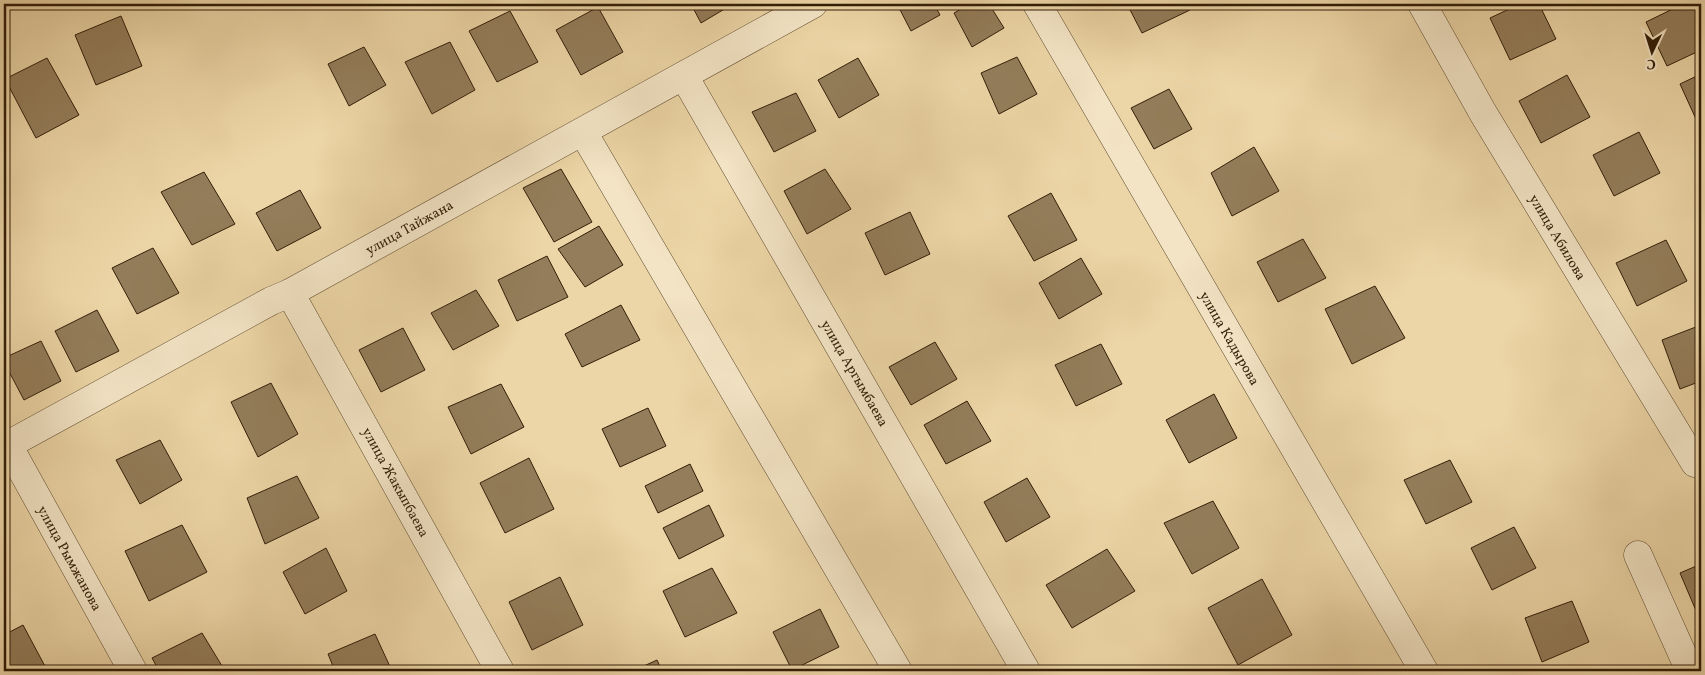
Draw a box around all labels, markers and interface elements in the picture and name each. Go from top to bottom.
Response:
north arrow [1628,28,1678,78]
text: С [1646,54,1656,73]
street label: улица Абилова [1524,191,1590,284]
street label: улица Тайжана [362,196,457,260]
street label: улица Кадырова [1194,288,1263,389]
street label: улица Аргымбаева [815,317,892,431]
street label: улица Жакыпбаева [357,424,433,541]
street label: улица Рымжанова [32,503,105,615]

